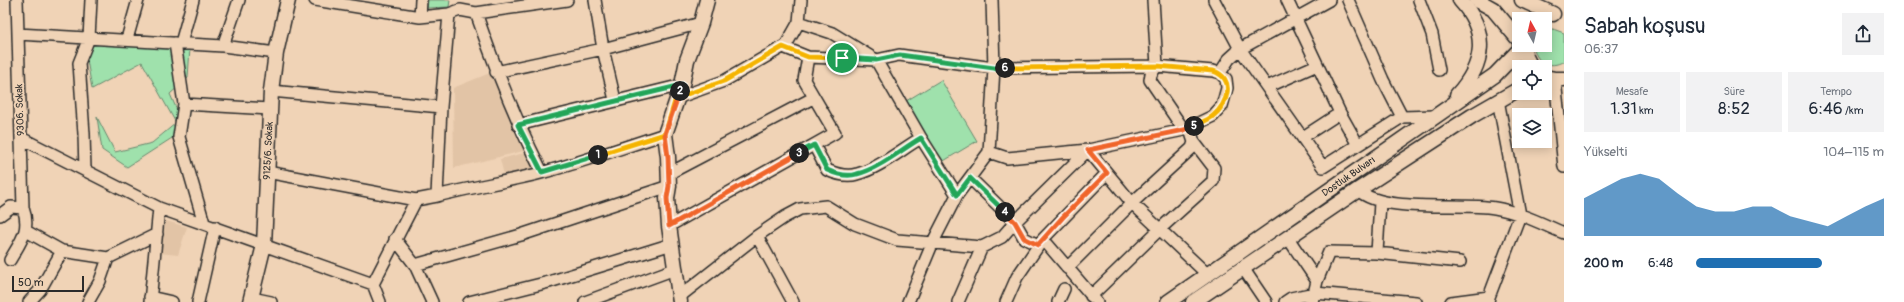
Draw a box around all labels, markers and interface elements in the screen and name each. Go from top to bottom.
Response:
north arrow [1512,12,1552,52]
map controls [1512,12,1552,148]
text: Sabah koşusu [1584,12,1706,40]
button: share [1842,13,1884,55]
pin [825,41,859,75]
text: 06:37 [1584,41,1618,57]
icon: arrive [831,47,853,69]
pin: 6 [995,58,1015,78]
button: locate [1512,60,1552,100]
text: 6 [1002,61,1008,74]
pin: 2 [670,81,690,101]
street label: 9306. Sokak [13,83,27,136]
text: 2 [677,84,683,97]
text: Mesafe [1616,85,1648,98]
text: Süre [1723,85,1745,98]
text: Tempo [1820,85,1852,98]
text: 1.31 [1610,98,1637,119]
text: 8:52 [1718,98,1750,119]
text: 6:46 [1809,98,1843,119]
text: km [1637,104,1654,117]
text: /km [1843,104,1863,117]
button: layers [1512,108,1552,148]
pin: 5 [1184,116,1204,136]
text: 5 [1191,119,1197,132]
street label: 9125/6. Sokak [261,121,276,180]
pin: 3 [789,143,809,163]
text: Yükselti [1584,144,1627,160]
text: 104–115 m [1823,144,1884,160]
pin: 1 [588,145,608,165]
text: 3 [796,146,802,159]
text: 1 [596,148,600,161]
street label: Dostluk Bulvarı [1320,154,1378,199]
pin: 4 [995,202,1015,222]
text: 4 [1002,205,1008,218]
text: 200 m [1584,255,1623,271]
text: 6:48 [1648,255,1673,271]
scale bar [12,274,84,293]
text: 50 m [18,276,44,289]

